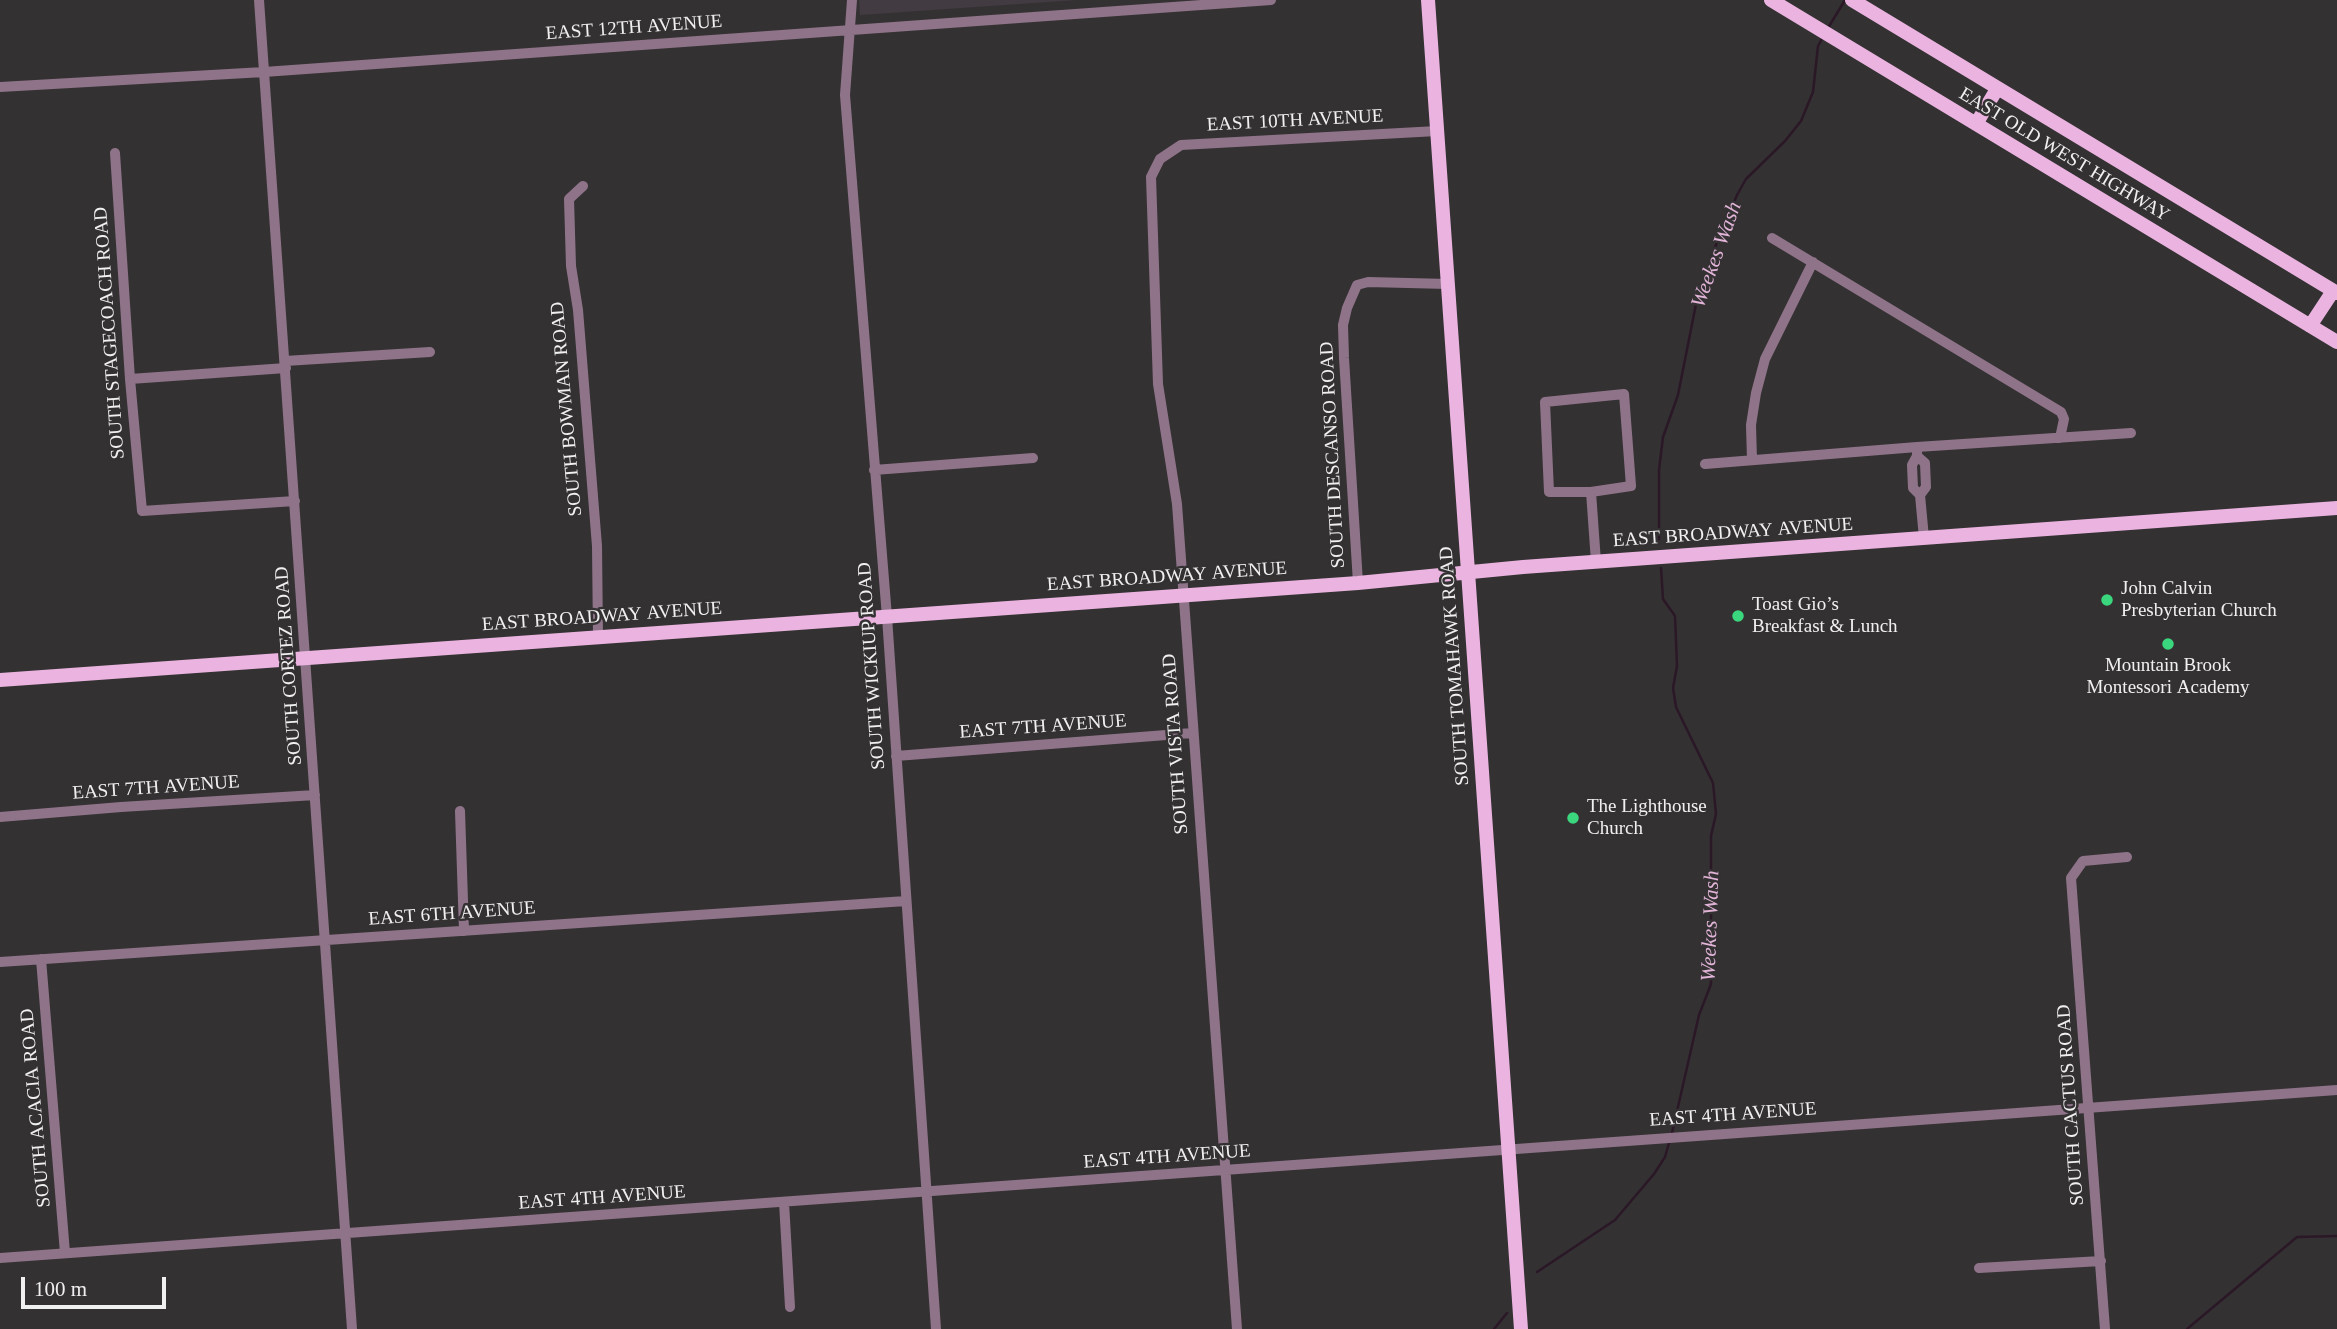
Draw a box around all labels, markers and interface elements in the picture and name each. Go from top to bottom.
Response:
street label: EAST 12TH AVENUE [545,10,723,46]
street label: EAST OLD WEST HIGHWAY [1955,83,2173,227]
street label: EAST 10TH AVENUE [1206,105,1384,137]
water label: Weekes Wash [1686,199,1748,311]
street label: SOUTH STAGECOACH ROAD [90,206,130,460]
street label: SOUTH BOWMAN ROAD [546,301,588,517]
street label: SOUTH DESCANSO ROAD [1316,341,1350,569]
street label: EAST BROADWAY AVENUE [1612,513,1854,553]
street label: SOUTH TOMAHAWK ROAD [1435,546,1475,786]
street label: EAST BROADWAY AVENUE [1046,557,1288,597]
street label: SOUTH WICKIUP ROAD [853,561,891,771]
street label: SOUTH CORTEZ ROAD [271,566,307,766]
place label: John Calvin Presbyterian Church [2121,578,2277,622]
marker: John Calvin Presbyterian Church [2099,592,2115,608]
place label: Toast Gio’s Breakfast & Lunch [1752,594,1898,638]
street label: EAST BROADWAY AVENUE [481,597,723,637]
marker: Toast Gio’s Breakfast & Lunch [1730,608,1746,624]
marker: Mountain Brook Montessori Academy [2160,636,2176,652]
street label: SOUTH VISTA ROAD [1158,653,1194,835]
place label: Mountain Brook Montessori Academy [2086,655,2250,699]
street label: EAST 7TH AVENUE [959,710,1127,744]
street label: EAST 7TH AVENUE [72,771,240,805]
place label: The Lighthouse Church [1587,796,1707,840]
marker: The Lighthouse Church [1565,810,1581,826]
water label: Weekes Wash [1696,870,1726,982]
street label: EAST 6TH AVENUE [368,897,536,931]
street label: SOUTH CACTUS ROAD [2053,1004,2089,1206]
street label: SOUTH ACACIA ROAD [16,1008,56,1208]
street label: EAST 4TH AVENUE [1649,1098,1817,1132]
street label: EAST 4TH AVENUE [1083,1140,1251,1174]
street label: EAST 4TH AVENUE [518,1181,686,1215]
scale bar [24,1262,170,1306]
text: 100 m [34,1277,87,1301]

